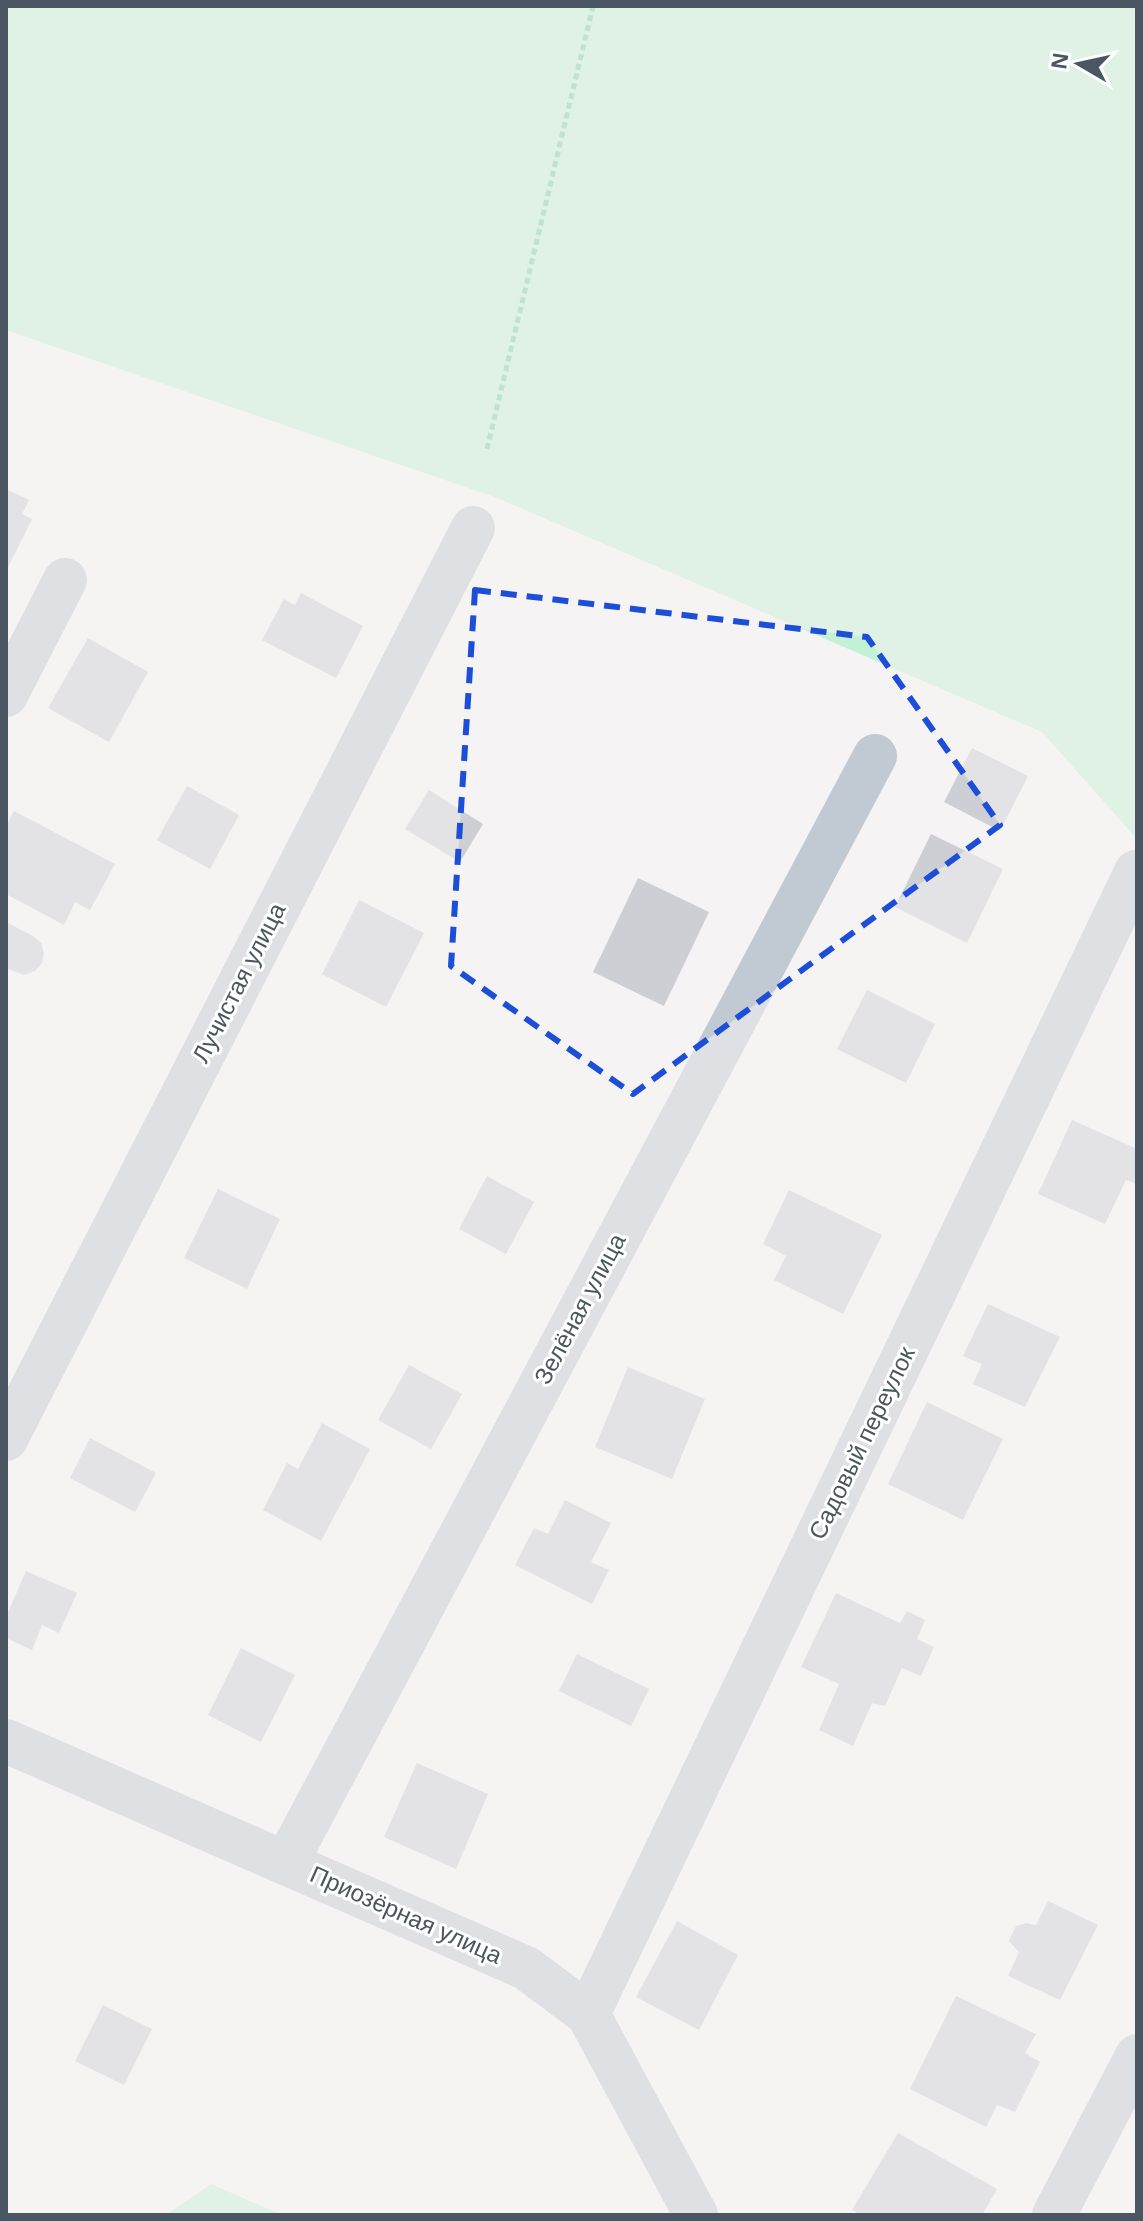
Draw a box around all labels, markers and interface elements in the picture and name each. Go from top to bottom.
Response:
north arrow [1039,24,1119,104]
text: N [1046,51,1073,71]
street label: Лучистая улица [187,898,291,1067]
street label: Зелёная улица [529,1228,631,1389]
street label: Садовый переулок [803,1342,920,1543]
street label: Приозёрная улица [306,1860,507,1969]

